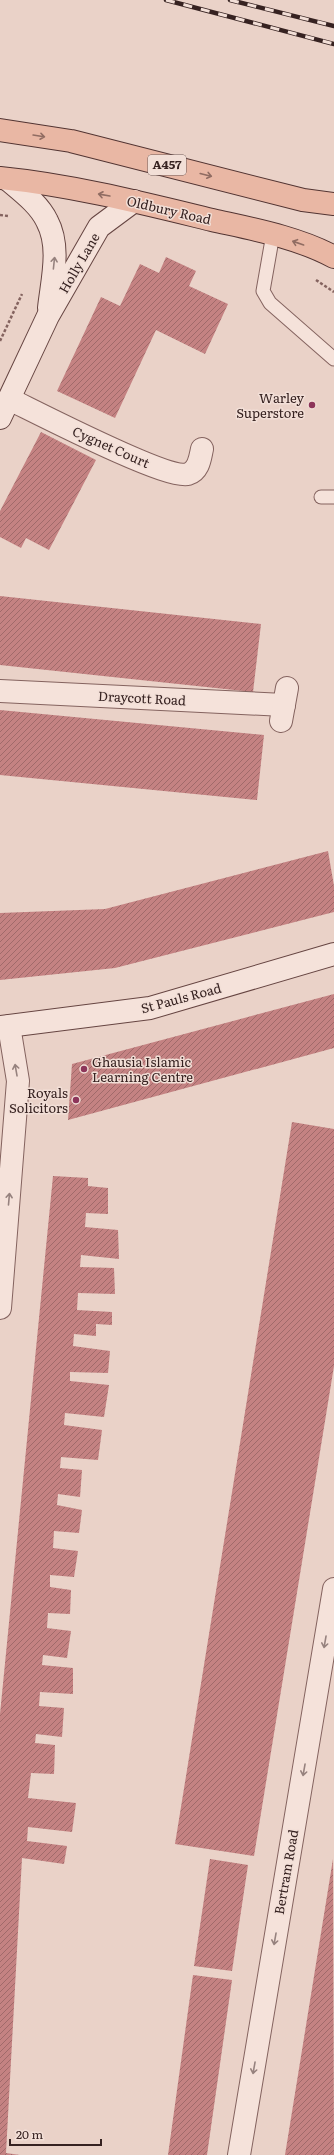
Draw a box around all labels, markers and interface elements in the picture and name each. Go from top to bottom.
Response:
one-way arrow [32,132,45,140]
road number: A457 [148,155,186,175]
one-way arrow [199,172,212,179]
one-way arrow [98,191,111,199]
street label: Oldbury Road [125,191,213,228]
street label: Holly Lane [54,229,104,297]
one-way arrow [291,239,304,246]
one-way arrow [50,257,57,270]
place label: Warley Superstore [236,388,304,422]
marker: Warley Superstore [307,400,317,410]
street label: Cygnet Court [70,421,153,472]
street label: Draycott Road [98,686,187,709]
street label: St Pauls Road [139,978,223,1017]
place label: Ghausia Islamic Learning Centre [92,1052,193,1086]
one-way arrow [12,1064,20,1077]
marker: Ghausia Islamic Learning Centre [79,1064,89,1074]
place label: Royals Solicitors [9,1083,68,1117]
marker: Royals Solicitors [71,1095,81,1105]
one-way arrow [5,1193,12,1206]
one-way arrow [321,1635,329,1648]
one-way arrow [299,1763,307,1776]
street label: Bertram Road [269,1828,302,1916]
one-way arrow [271,1932,279,1945]
one-way arrow [249,2061,257,2074]
scale bar [10,2121,101,2147]
text: 20 m [16,2125,43,2143]

